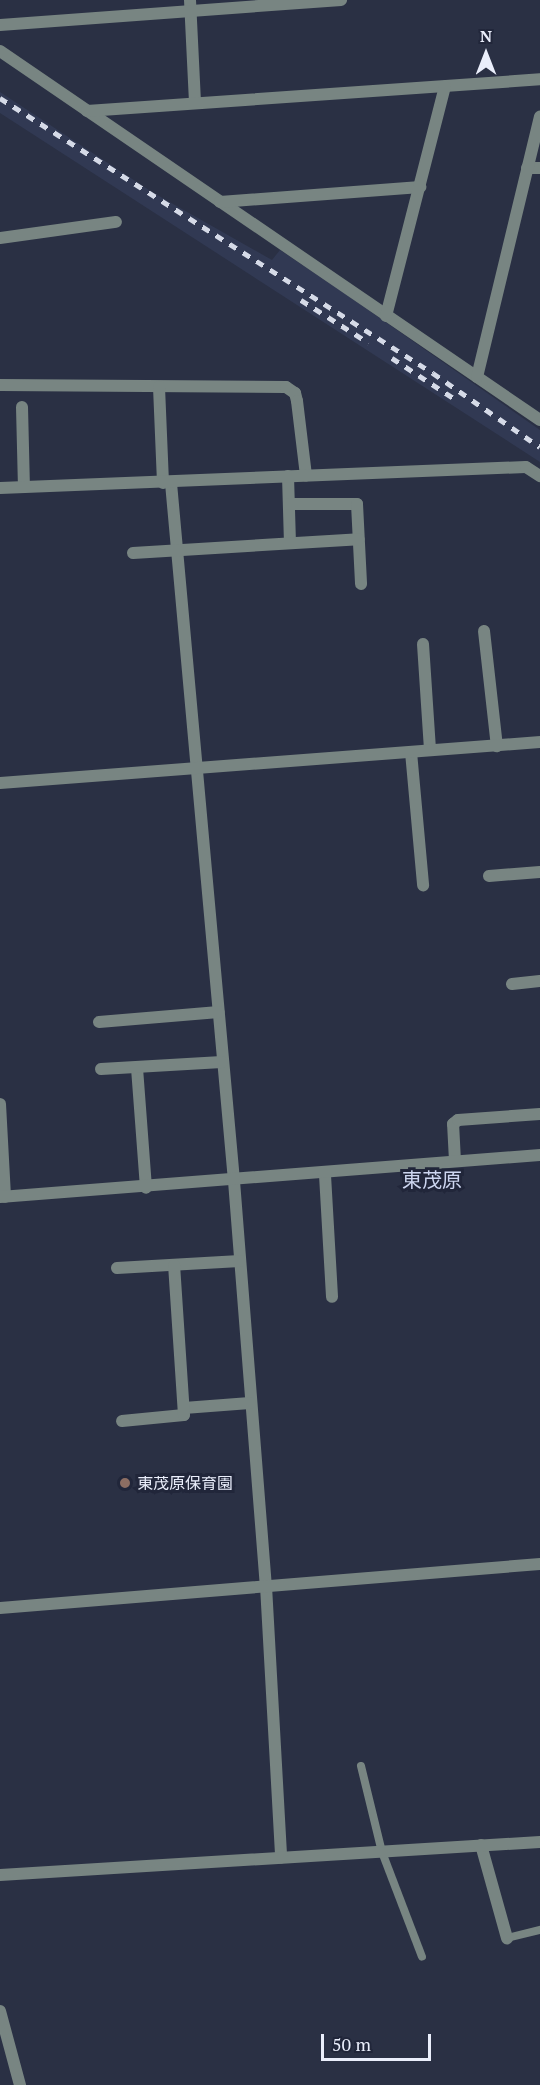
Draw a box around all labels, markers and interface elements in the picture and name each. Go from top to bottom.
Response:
north arrow [456,24,516,84]
text: N [480,25,492,47]
district label: 東茂原 [402,1167,462,1191]
place label: 東茂原保育園 [137,1473,233,1493]
marker: 東茂原保育園 [118,1476,132,1490]
scale bar [324,2022,434,2060]
text: 50 m [332,2032,371,2056]

